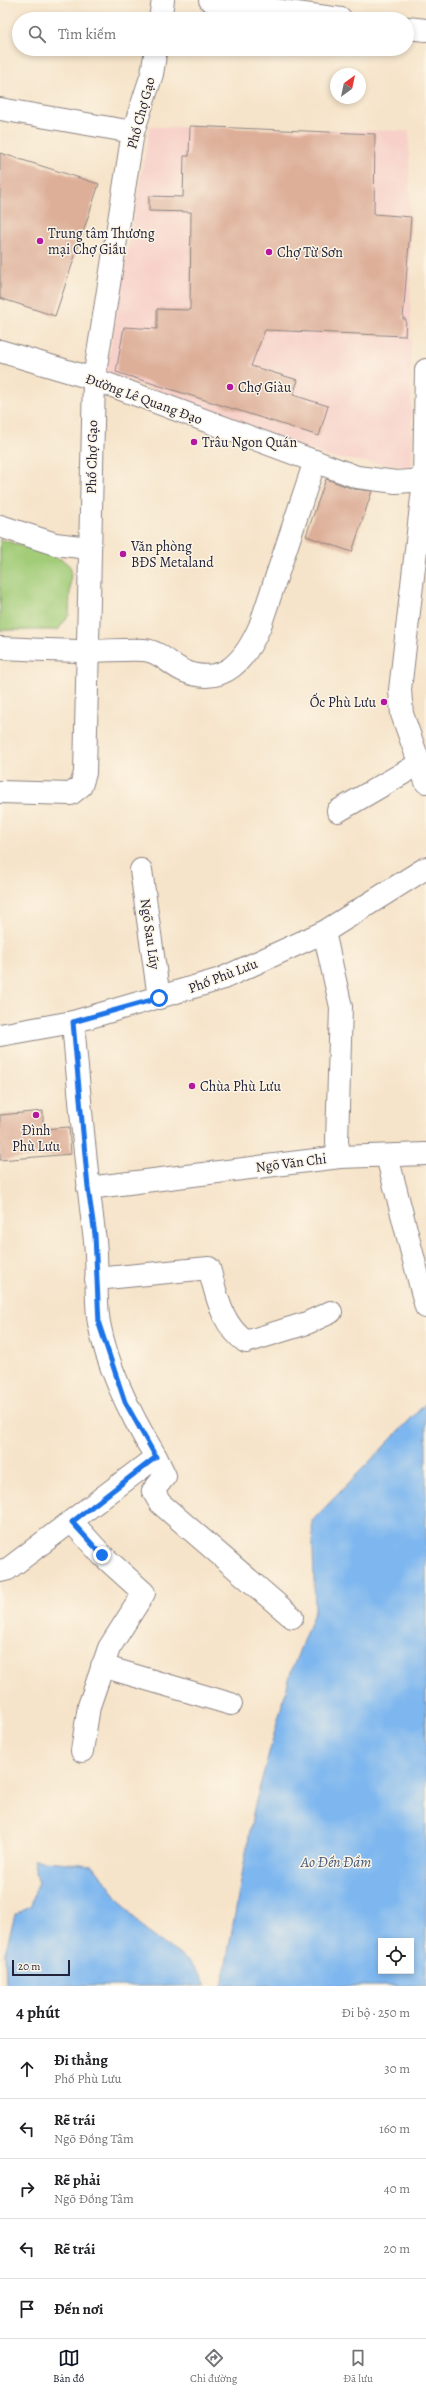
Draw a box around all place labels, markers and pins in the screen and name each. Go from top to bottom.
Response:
place label: Trung tâm Thương mại Chợ Giầu [48,224,155,259]
marker: Trung tâm Thương mại Chợ Giầu [35,236,45,246]
place label: Chợ Từ Sơn [277,243,343,262]
marker: Chợ Từ Sơn [264,247,274,257]
place label: Chợ Giàu [238,378,292,397]
marker: Chợ Giàu [225,382,235,392]
place label: Trâu Ngon Quán [202,433,297,452]
marker: Trâu Ngon Quán [189,437,199,447]
place label: Văn phòng BĐS Metaland [130,537,214,572]
marker: Văn phòng BĐS Metaland [118,549,128,559]
place label: Ốc Phù Lưu [310,692,376,712]
marker: Ốc Phù Lưu [379,697,389,707]
place label: Chùa Phù Lưu [200,1077,281,1096]
marker: Chùa Phù Lưu [187,1081,197,1091]
marker: Đình Phù Lưu [31,1110,41,1120]
place label: Đình Phù Lưu [12,1121,60,1156]

